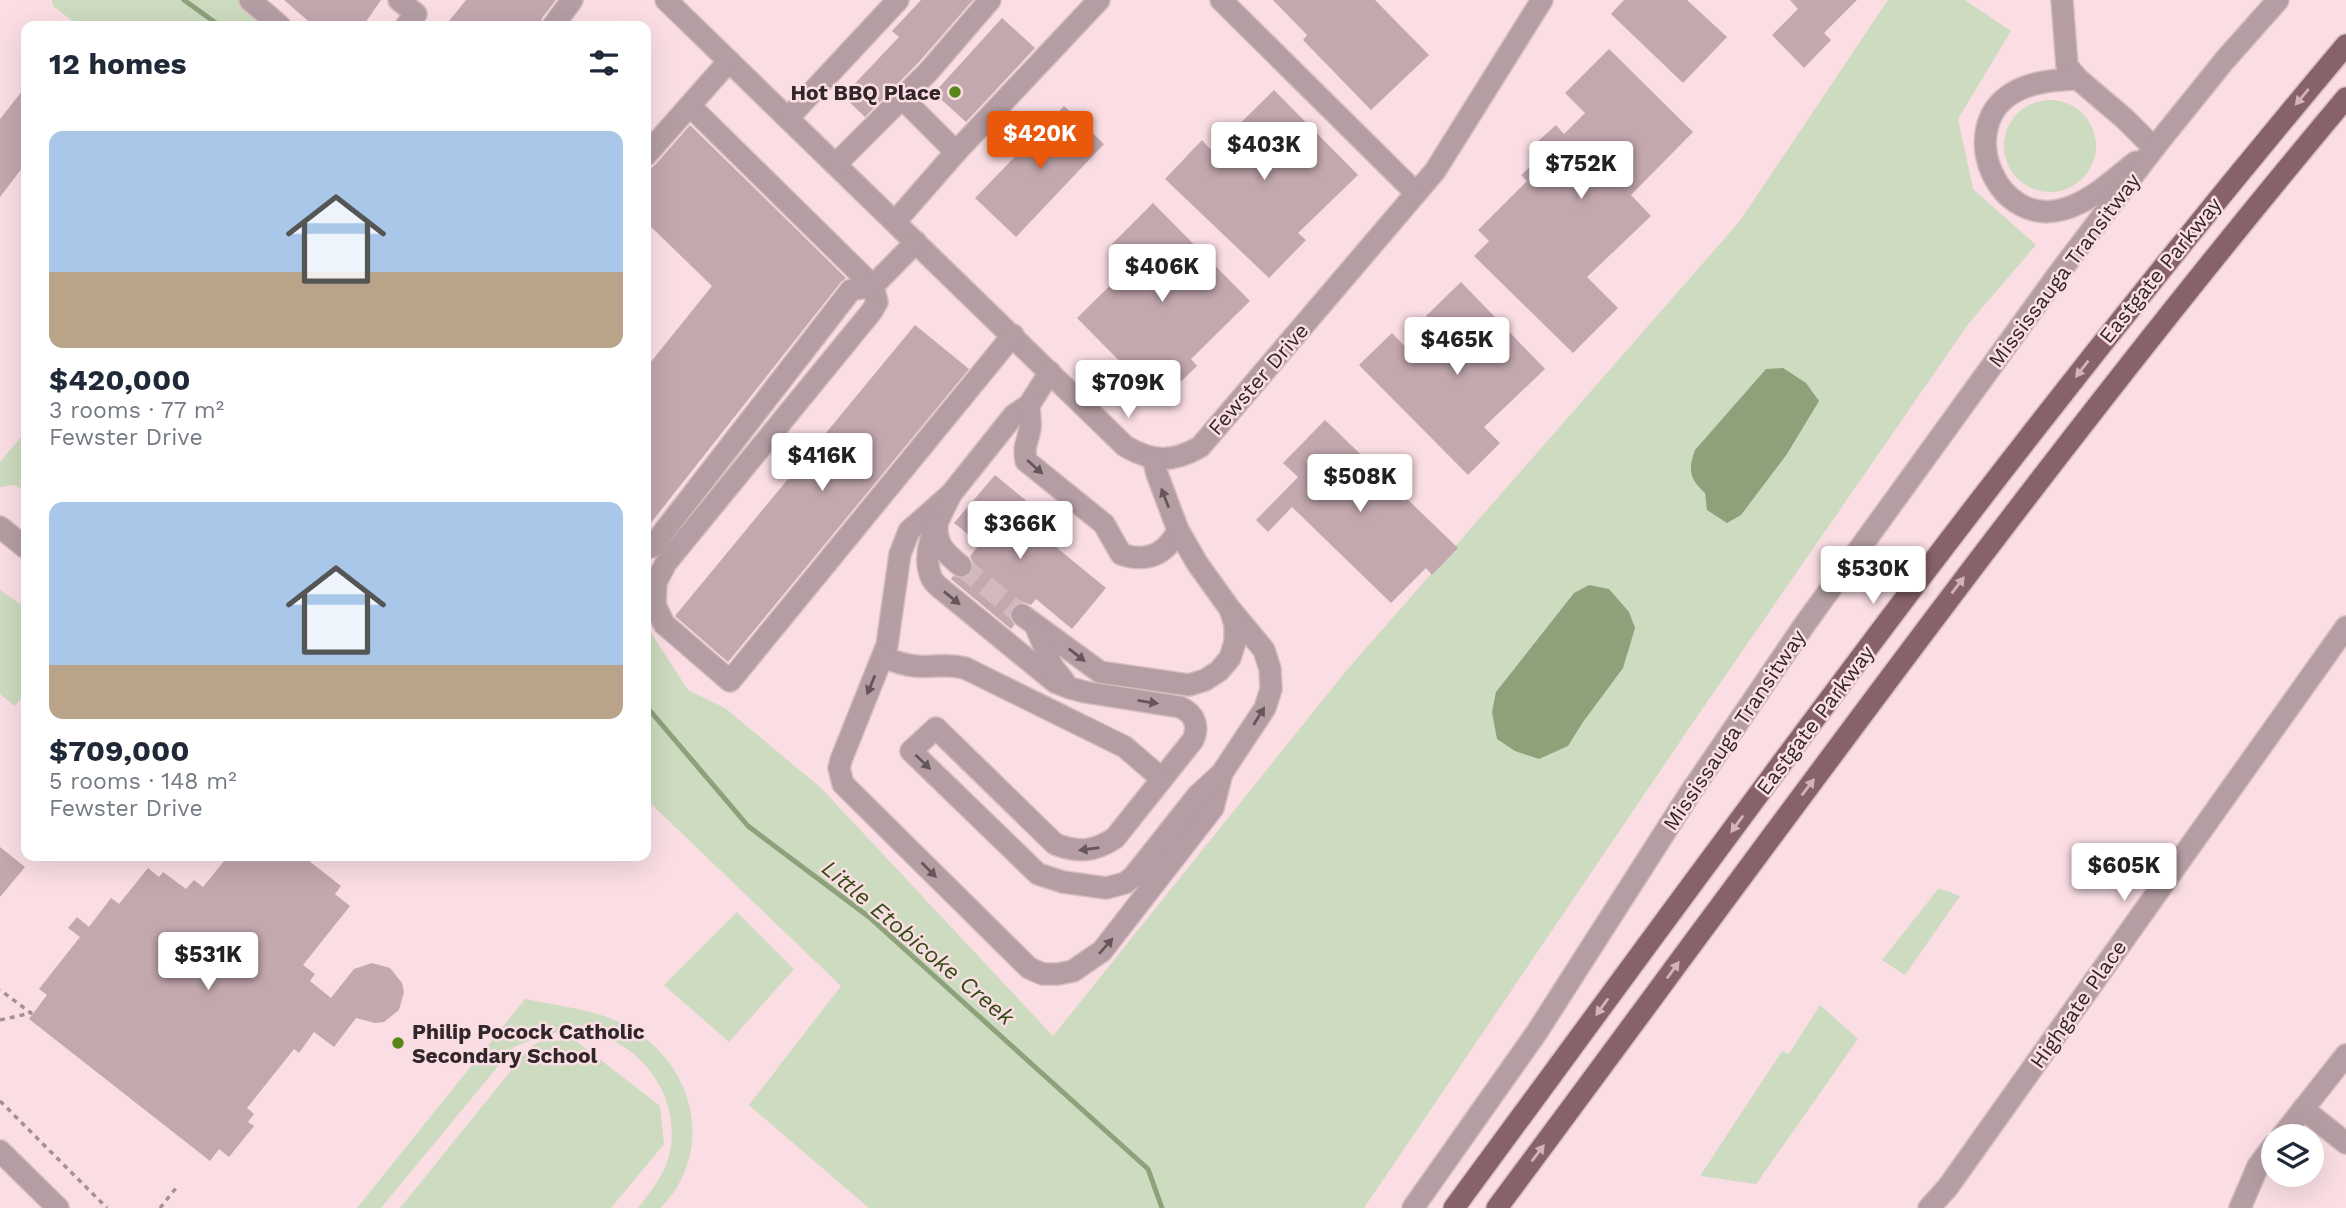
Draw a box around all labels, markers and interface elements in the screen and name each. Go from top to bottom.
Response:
icon: filters [585,44,623,82]
text: 12 homes [49,46,187,81]
place label: Hot BBQ Place [790,80,941,105]
marker: Hot BBQ Place [947,84,963,100]
one-way arrow [2294,88,2310,106]
pin: $420K [991,111,1089,171]
text: $420K [1003,120,1077,147]
pin: $403K [1215,122,1313,182]
text: $403K [1227,131,1301,158]
pin: $752K [1532,142,1630,201]
text: $752K [1545,150,1617,177]
street label: Mississauga Transitway [1983,168,2145,372]
icon: home [273,176,399,302]
street label: Eastgate Parkway [2093,192,2227,348]
pin: $406K [1113,244,1211,304]
text: $406K [1125,253,1199,280]
street label: Fewster Drive [1203,318,1313,440]
pin: $465K [1408,318,1506,377]
text: $465K [1420,326,1494,353]
pin: $709K [1079,360,1177,420]
one-way arrow [2075,360,2089,378]
text: $420,000 [49,362,191,397]
text: $709K [1091,369,1165,396]
text: 3 rooms · 77 m² [49,397,224,424]
text: Fewster Drive [49,424,203,451]
pin: $416K [773,434,871,493]
text: $416K [787,442,857,469]
pin: $508K [1311,454,1409,514]
one-way arrow [1026,459,1043,475]
text: $508K [1323,463,1397,490]
one-way arrow [1160,488,1171,509]
pin: $366K [971,502,1069,561]
text: $366K [984,510,1056,537]
pin: $530K [1824,546,1922,606]
icon: home [273,547,399,673]
text: $530K [1837,555,1909,582]
one-way arrow [1951,576,1965,594]
one-way arrow [944,590,961,605]
street label: Mississauga Transitway [1657,625,1811,835]
street label: Eastgate Parkway [1751,640,1879,800]
one-way arrow [1068,647,1086,662]
one-way arrow [866,674,877,695]
one-way arrow [1137,697,1159,708]
one-way arrow [1253,707,1266,726]
text: $709,000 [49,733,190,768]
one-way arrow [914,753,931,770]
text: 5 rooms · 148 m² [49,768,237,795]
one-way arrow [1800,778,1814,796]
text: Fewster Drive [49,795,203,822]
one-way arrow [1730,814,1744,833]
one-way arrow [1078,844,1100,855]
pin: $605K [2075,844,2173,903]
text: $605K [2088,852,2160,879]
water label: Little Etobicoke Creek [816,855,1021,1032]
one-way arrow [921,861,938,878]
pin: $531K [159,932,257,992]
street label: Highgate Place [2024,935,2132,1073]
one-way arrow [1098,937,1113,954]
text: $531K [174,941,242,968]
one-way arrow [1666,961,1680,979]
one-way arrow [1596,998,1610,1016]
place label: Philip Pocock Catholic Secondary School [412,1019,645,1068]
marker: Philip Pocock Catholic Secondary School [390,1035,406,1051]
map controls [2261,1124,2324,1187]
button: layers [2261,1124,2324,1187]
one-way arrow [1530,1144,1544,1162]

